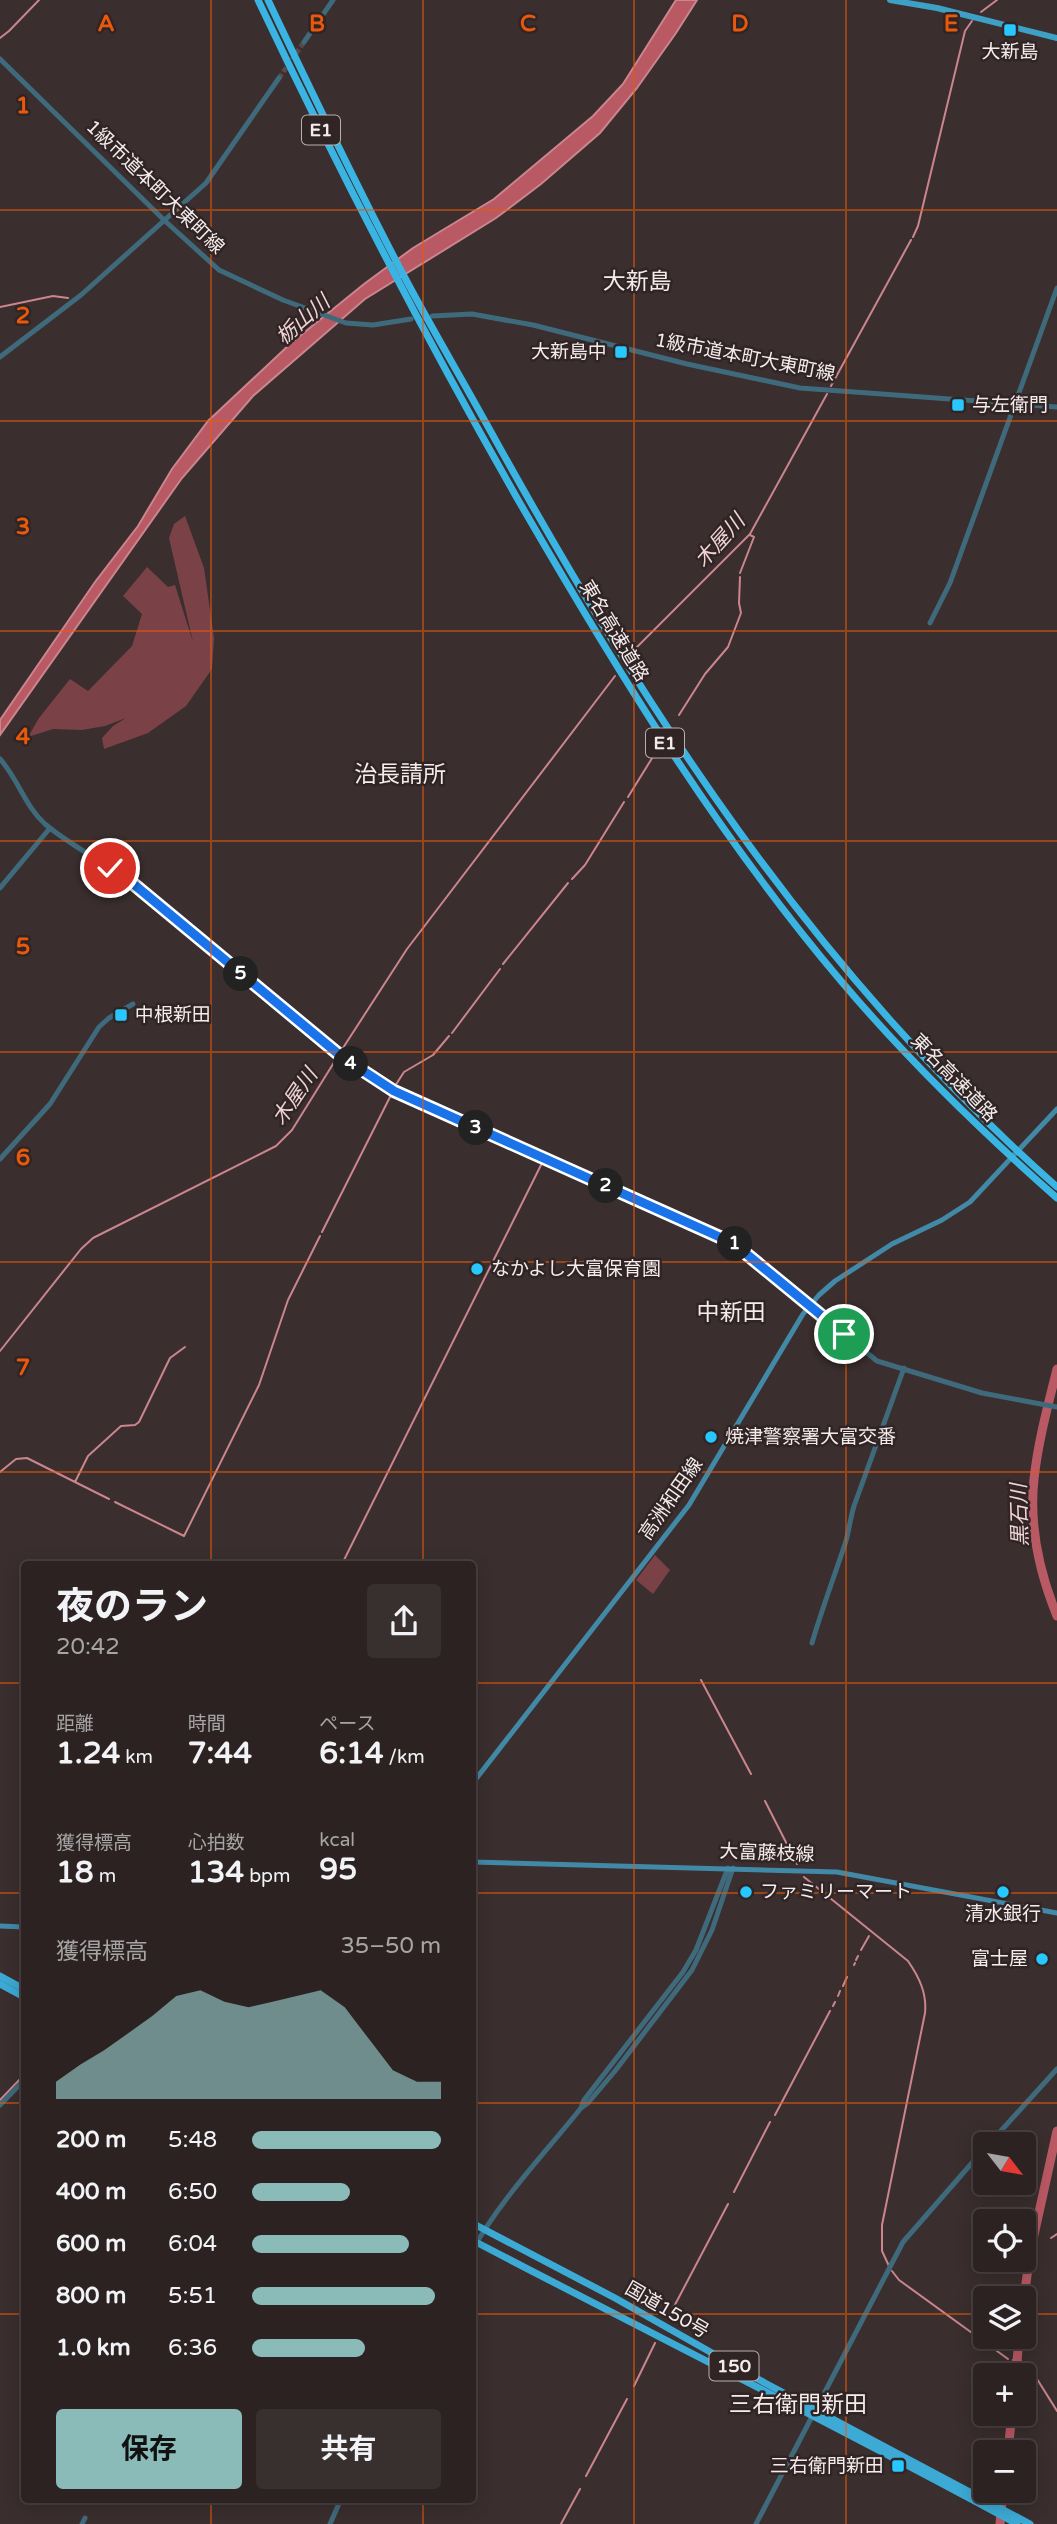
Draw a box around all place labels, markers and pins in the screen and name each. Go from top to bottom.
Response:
marker: 大新島 [1002,22,1018,38]
place label: 大新島 [981,41,1039,63]
place label: 大新島中 [531,341,607,363]
marker: 大新島中 [613,344,629,360]
place label: 与左衛門 [972,394,1048,416]
marker: 与左衛門 [950,397,966,413]
pin [80,838,140,898]
pin: 5 [224,956,258,992]
place label: 中根新田 [135,1004,211,1026]
marker: 中根新田 [113,1007,129,1023]
pin: 4 [334,1046,368,1082]
pin: 3 [458,1110,494,1146]
pin: 2 [588,1168,624,1204]
pin: 1 [718,1226,752,1262]
place label: なかよし大富保育園 [491,1258,661,1280]
marker: なかよし大富保育園 [469,1261,485,1277]
pin [814,1304,874,1364]
place label: 焼津警察署大富交番 [725,1426,896,1448]
marker: 焼津警察署大富交番 [703,1429,719,1445]
place label: ファミリーマート [760,1881,912,1903]
marker: ファミリーマート [738,1884,754,1900]
marker: 清水銀行 [995,1884,1011,1900]
place label: 清水銀行 [965,1903,1041,1925]
place label: 富士屋 [971,1948,1028,1970]
marker: 富士屋 [1034,1951,1050,1967]
place label: 三右衛門新田 [770,2455,884,2477]
marker: 三右衛門新田 [890,2458,906,2474]

